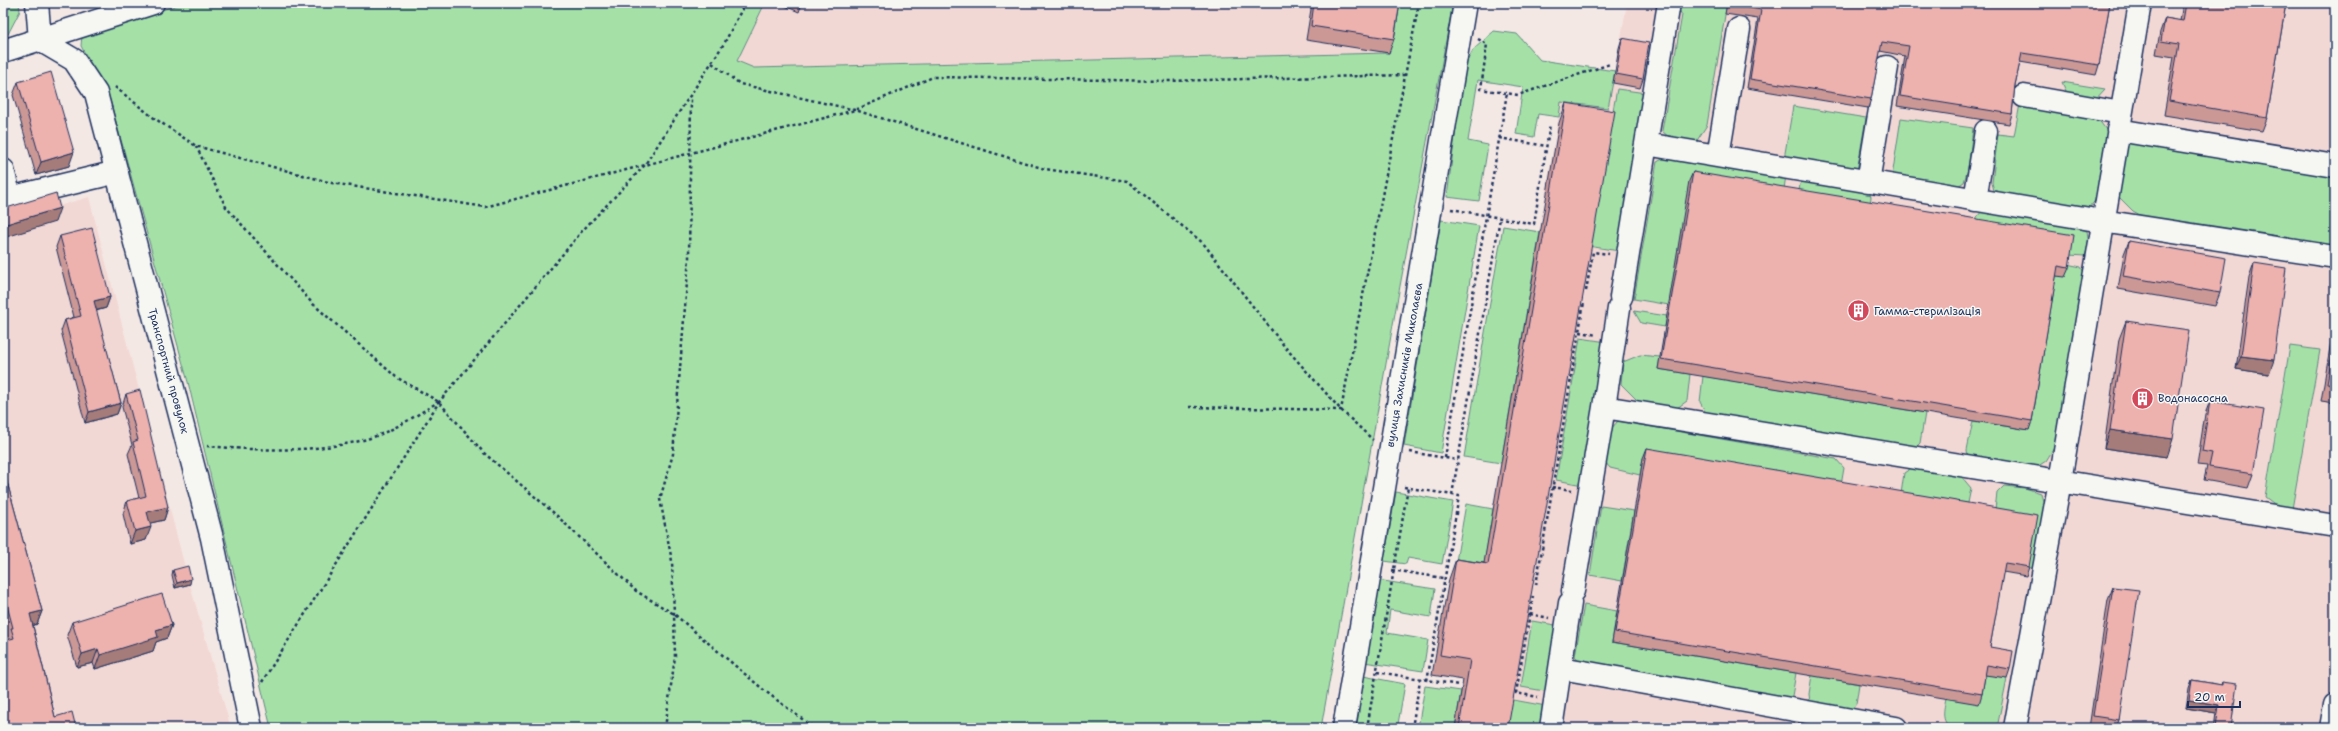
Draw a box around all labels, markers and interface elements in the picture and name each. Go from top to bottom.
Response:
street label: вулиця Захисників Миколаєва [1383,282,1426,449]
building icon: Гамма-стерилізація [1845,298,1871,324]
place label: Гамма-стерилізація [1874,304,1981,319]
street label: Транспортний провулок [145,307,193,436]
building icon: Водонасосна [2130,385,2156,411]
place label: Водонасосна [2158,391,2228,406]
scale bar [2188,683,2240,709]
text: 20 m [2194,689,2225,705]

